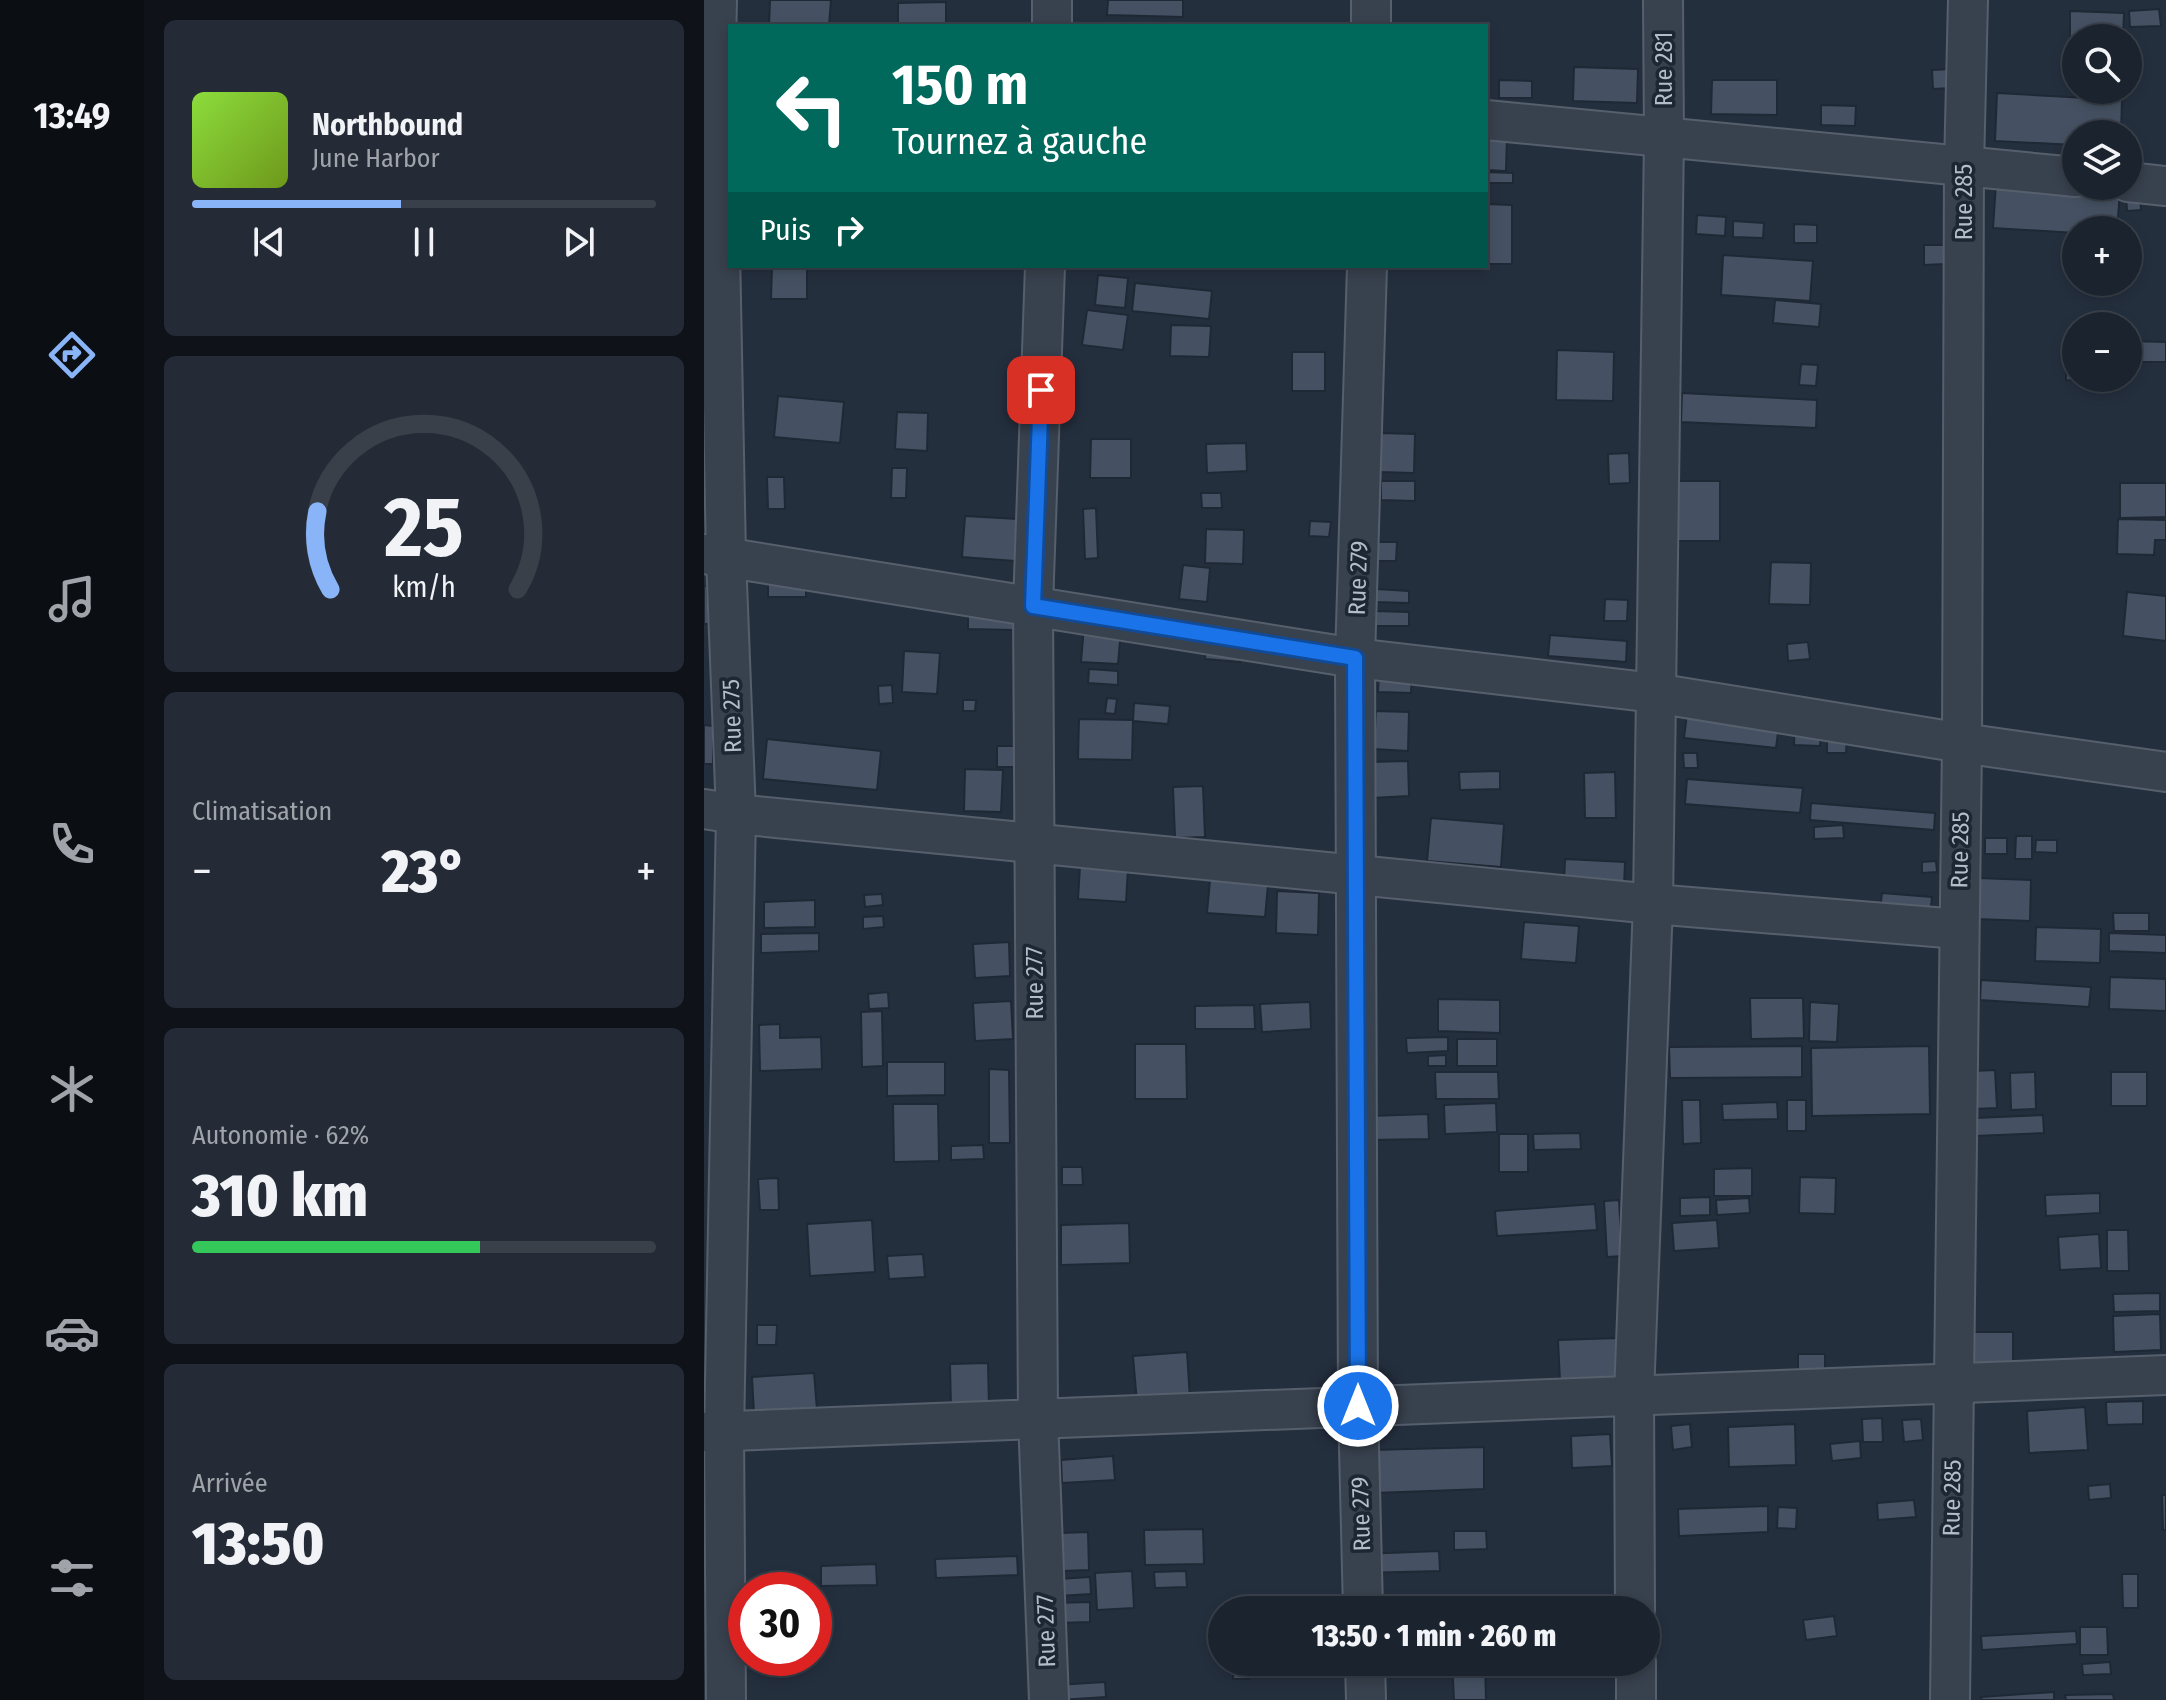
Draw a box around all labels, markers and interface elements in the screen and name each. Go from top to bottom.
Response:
map controls [2062,24,2142,392]
button: search [2062,24,2142,104]
street label: Rue 281 [1650,32,1678,106]
text: 150 m [892,52,1028,119]
icon: left [760,56,864,160]
text: 13:49 [34,94,110,138]
text: Northbound [312,107,463,143]
text: Tournez à gauche [892,120,1147,164]
button: layers [2062,120,2142,200]
text: June Harbor [312,143,440,174]
street label: Rue 285 [1950,164,1978,240]
icon: right [827,208,871,252]
text: Puis [760,212,811,248]
button: + [2062,216,2142,296]
icon: previous [247,220,291,264]
icon: pause [402,220,446,264]
icon: next [557,220,601,264]
button: − [2062,312,2142,392]
icon: directions [44,327,100,383]
pin [1007,356,1075,424]
icon: arrive [1019,368,1063,412]
text: 25 [383,478,464,578]
street label: Rue 279 [1343,540,1373,616]
text: km/h [392,570,456,605]
icon: music [44,571,100,627]
street label: Rue 275 [717,679,747,753]
text: Climatisation [192,796,332,827]
street label: Rue 285 [1945,811,1975,889]
icon: phone [44,816,100,872]
text: 23° [381,836,466,908]
text: − [192,845,212,898]
text: + [636,845,656,898]
street label: Rue 277 [1021,946,1049,1020]
icon: climate [44,1061,100,1117]
text: Autonomie · 62% [192,1120,369,1151]
text: 310 km [192,1160,368,1232]
icon: car [44,1305,100,1361]
position arrow [1316,1364,1400,1448]
street label: Rue 285 [1937,1459,1967,1537]
text: Arrivée [192,1468,268,1499]
street label: Rue 279 [1346,1476,1376,1552]
text: 13:50 [192,1508,324,1580]
icon: filters [44,1550,100,1606]
speed limit sign: 30 [728,1572,832,1676]
street label: Rue 277 [1031,1594,1061,1668]
text: 13:50 · 1 min · 260 m [1312,1618,1556,1654]

